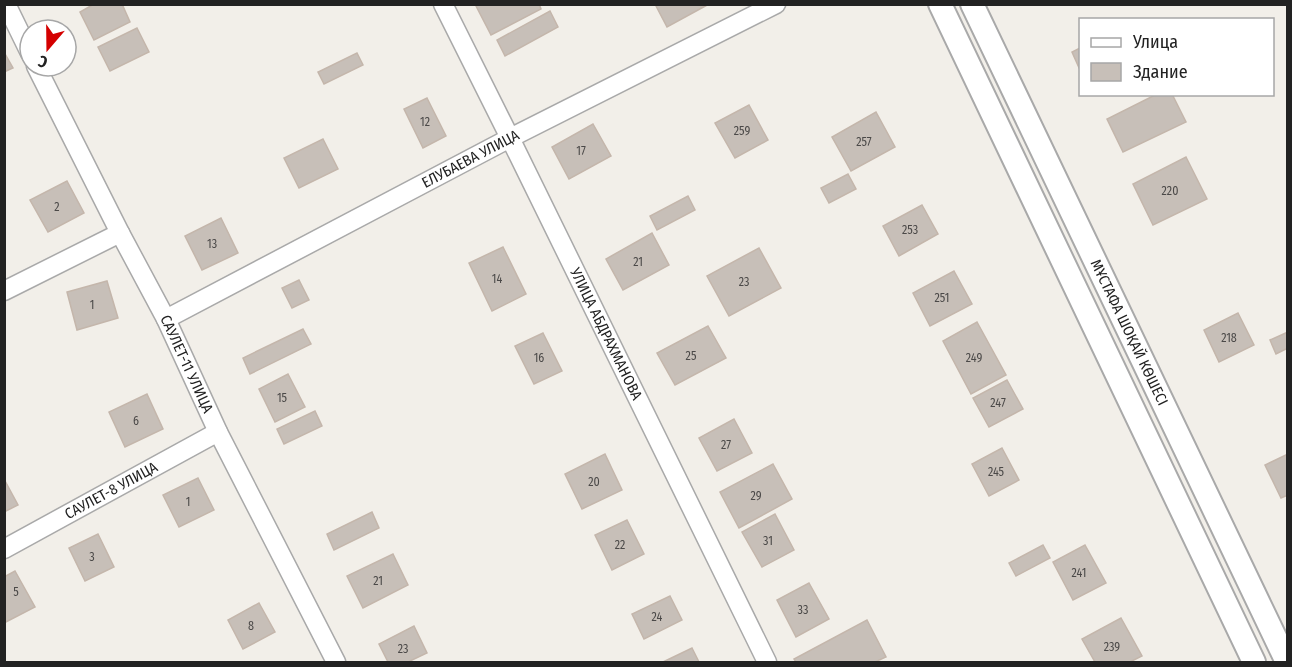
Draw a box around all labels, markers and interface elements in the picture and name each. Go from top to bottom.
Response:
north arrow [18,18,78,78]
legend [1079,18,1274,96]
text: Улица [1132,31,1178,53]
text: С [35,51,50,72]
text: Здание [1133,61,1188,83]
house number: 12 [420,115,430,129]
house number: 259 [734,124,750,138]
street label: ЕЛУБАЕВА УЛИЦА [419,126,522,192]
house number: 257 [856,135,872,149]
house number: 17 [576,144,586,158]
house number: 220 [1162,184,1178,198]
house number: 2 [54,200,60,214]
house number: 253 [902,223,918,237]
house number: 13 [207,237,217,251]
house number: 21 [633,255,643,269]
street label: МҰСТАФА ШОҚАЙ КӨШЕСІ [1087,256,1172,408]
street label: УЛИЦА АБДРАХМАНОВА [566,264,646,403]
house number: 14 [492,272,502,286]
house number: 23 [739,275,749,289]
house number: 251 [935,291,949,305]
house number: 1 [90,298,94,312]
street label: САУЛЕТ-11 УЛИЦА [156,312,217,416]
house number: 218 [1221,331,1237,345]
house number: 25 [686,349,697,363]
house number: 16 [534,351,544,365]
house number: 249 [966,351,982,365]
house number: 15 [277,391,288,405]
house number: 247 [990,396,1006,410]
house number: 6 [133,414,139,428]
house number: 27 [721,438,731,452]
street label: САУЛЕТ-8 УЛИЦА [62,458,161,523]
house number: 245 [988,465,1005,479]
house number: 20 [588,475,600,489]
house number: 29 [750,489,762,503]
house number: 1 [186,495,190,509]
house number: 31 [763,534,773,548]
house number: 22 [615,538,625,552]
house number: 3 [89,550,95,564]
house number: 241 [1072,566,1086,580]
house number: 21 [373,574,383,588]
house number: 5 [13,585,19,599]
house number: 33 [798,603,808,617]
house number: 24 [652,610,663,624]
house number: 8 [248,619,254,633]
house number: 239 [1104,640,1120,654]
house number: 23 [398,642,408,656]

